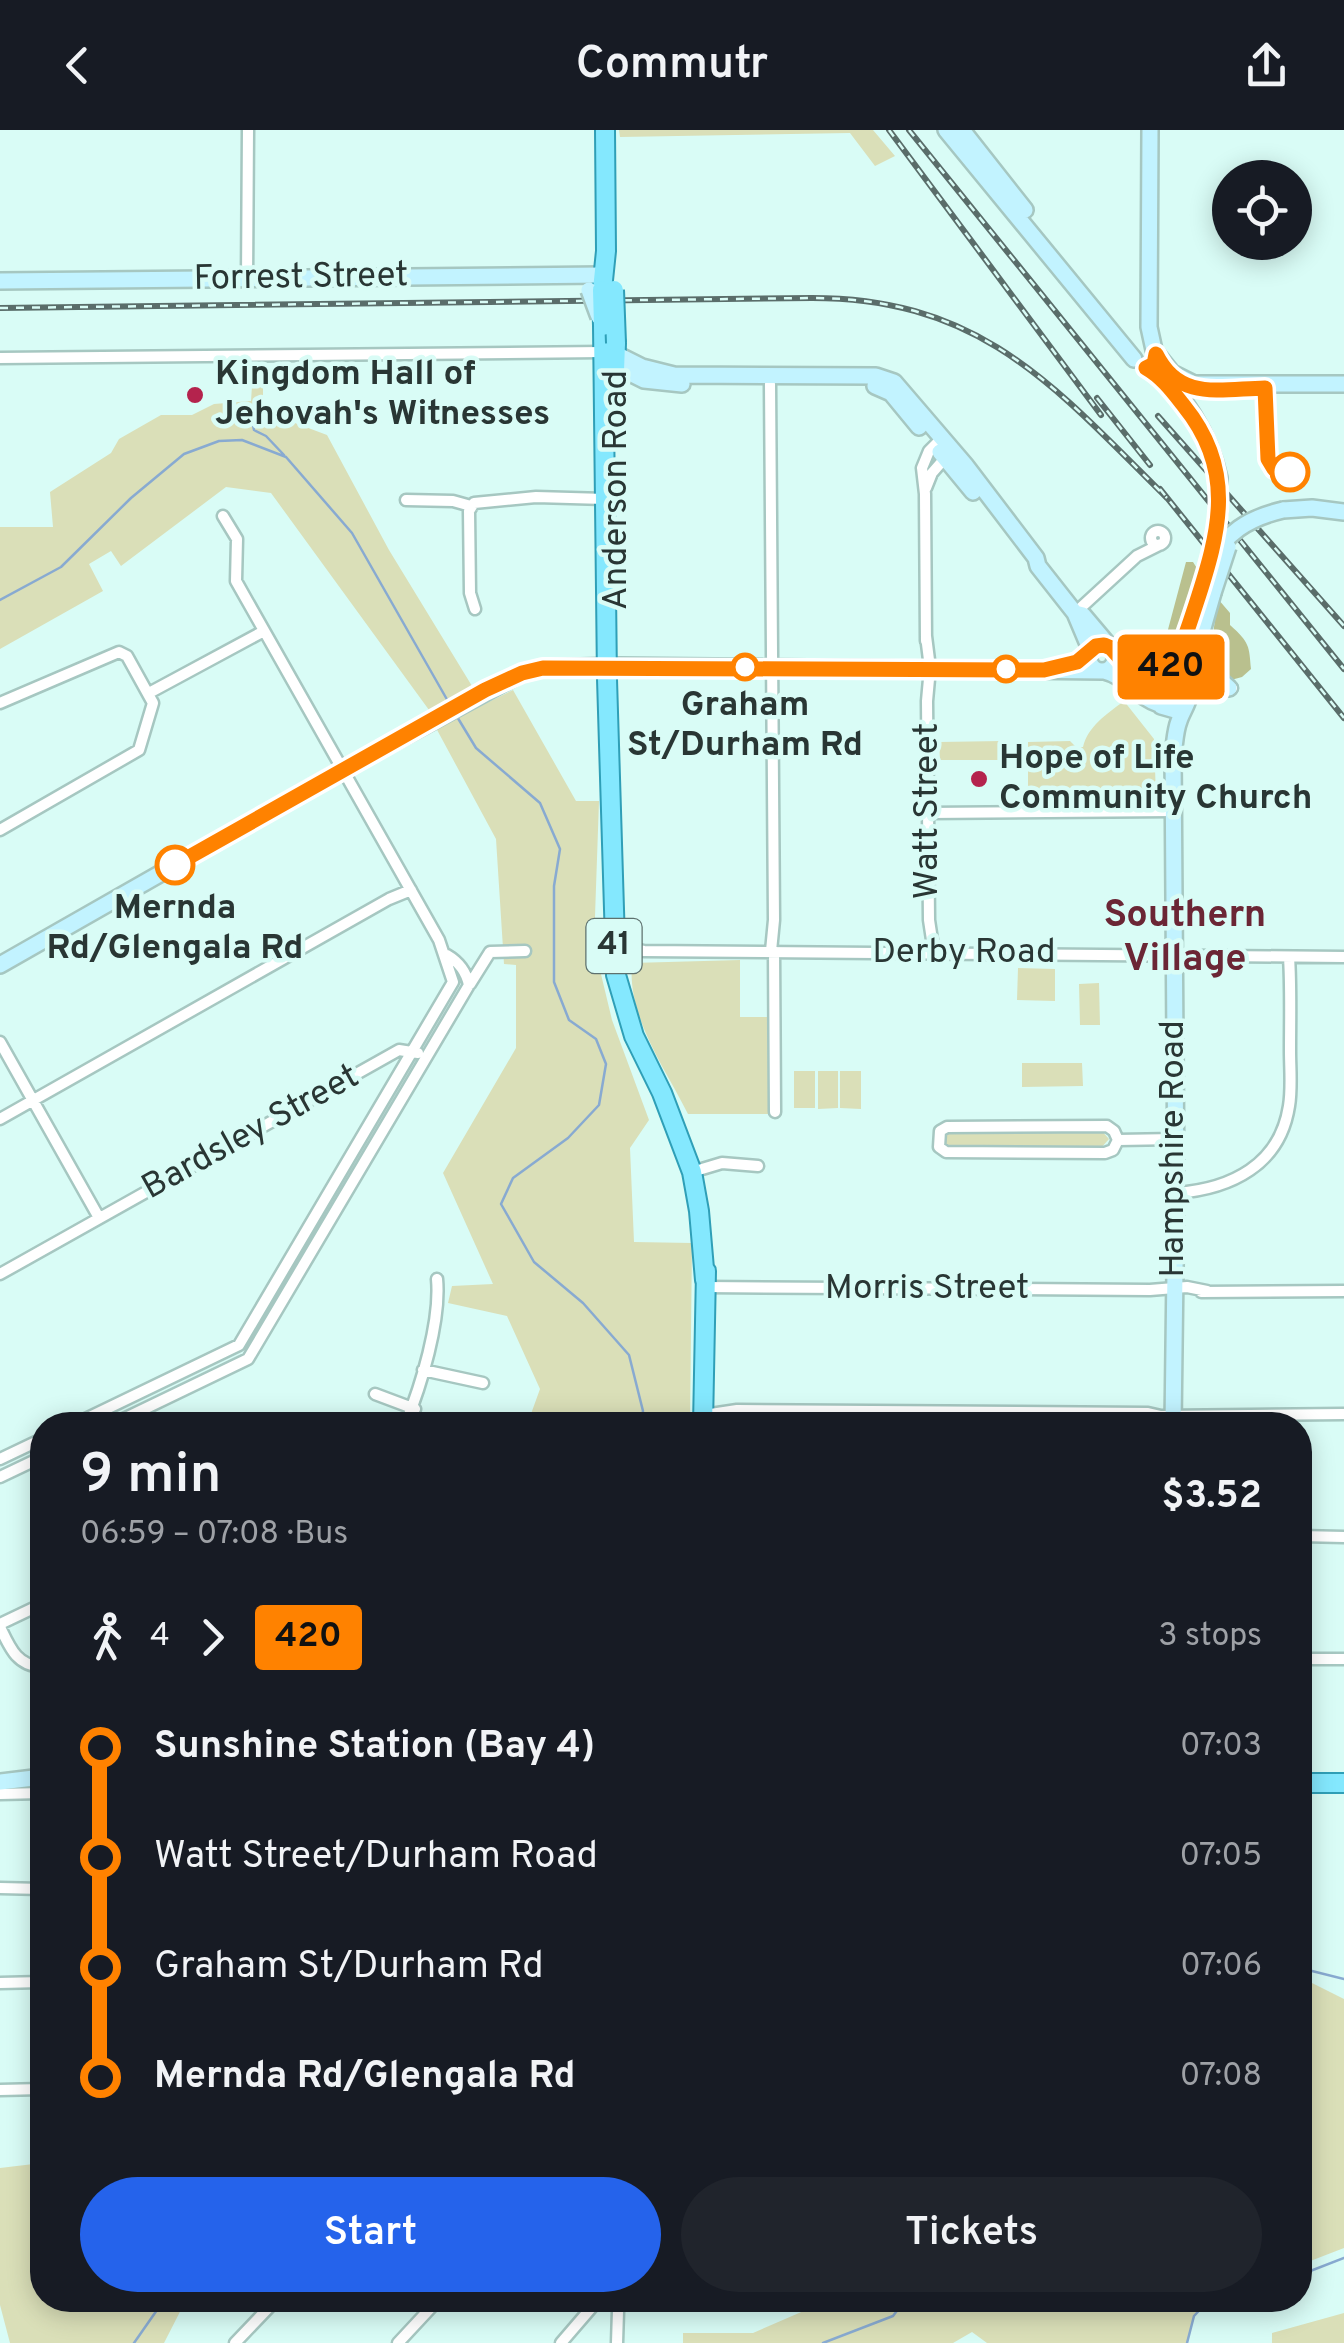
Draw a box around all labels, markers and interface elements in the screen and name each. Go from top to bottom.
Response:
text: Commutr [576,37,768,94]
icon: back [50,38,105,93]
icon: share [1239,38,1294,93]
map controls [1212,160,1312,260]
button: locate [1212,160,1312,260]
street label: Forrest Street [193,254,409,302]
place label: Kingdom Hall of Jehovah's Witnesses [215,353,550,437]
street label: Anderson Road [595,370,639,610]
marker: Kingdom Hall of Jehovah's Witnesses [184,384,206,406]
unlabelled marker [1271,453,1309,491]
line badge: 420 [1114,634,1228,700]
text: 420 [1138,645,1204,689]
marker: Graham St/Durham Rd [732,654,758,680]
unlabelled marker [993,656,1019,682]
place label: Graham St/Durham Rd [627,684,863,768]
street label: Watt Street [906,723,950,899]
place label: Hope of Life Community Church [999,737,1313,821]
marker: Hope of Life Community Church [968,768,990,790]
marker: Mernda Rd/Glengala Rd [156,846,194,884]
place label: Mernda Rd/Glengala Rd [47,887,303,971]
district label: Southern Village [1104,892,1266,985]
road number: 41 [586,919,642,973]
street label: Derby Road [872,931,1056,975]
street label: Hampshire Road [1152,1020,1196,1278]
street label: Bardsley Street [135,1055,367,1211]
street label: Morris Street [825,1267,1029,1311]
text: 9 min [80,1442,222,1512]
text: $3.52 [1161,1473,1262,1522]
text: 06:59 – 07:08 · Bus [80,1515,348,1555]
icon: walk [80,1610,135,1665]
icon: forward [185,1610,240,1665]
text: 420 [275,1615,342,1659]
text: 4 [150,1617,170,1657]
text: 3 stops [1158,1617,1262,1657]
text: Sunshine Station (Bay 4) [154,1723,595,1772]
text: 07:03 [1180,1727,1262,1767]
text: Watt Street/Durham Road [154,1833,598,1882]
text: 07:05 [1179,1837,1262,1877]
text: Graham St/Durham Rd [154,1943,544,1992]
text: 07:06 [1180,1947,1262,1987]
text: Mernda Rd/Glengala Rd [154,2053,575,2102]
text: 07:08 [1180,2057,1262,2097]
button: Start [80,2177,661,2292]
button: Tickets [681,2177,1262,2292]

